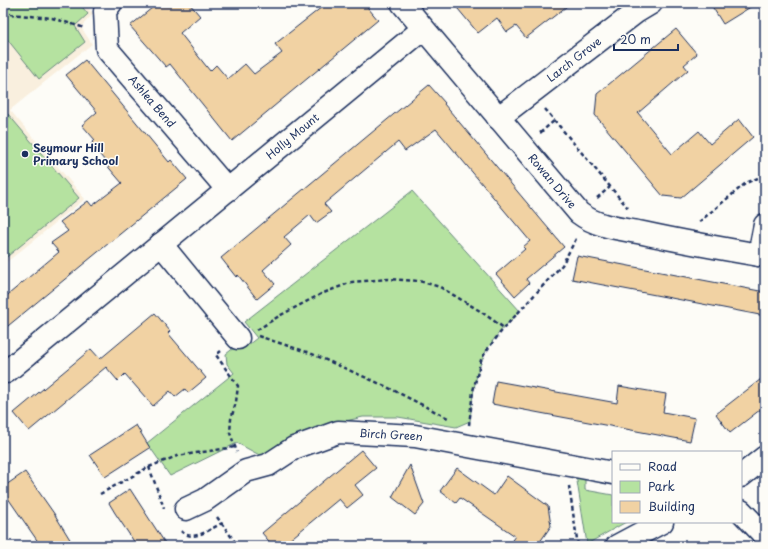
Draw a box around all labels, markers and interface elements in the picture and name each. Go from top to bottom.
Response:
scale bar [614,26,678,52]
text: 20 m [620,30,651,48]
street label: Larch Grove [543,33,605,86]
street label: Ashlea Bend [125,71,180,131]
street label: Holly Mount [262,109,323,163]
place label: Seymour Hill Primary School [33,139,118,169]
marker: Seymour Hill Primary School [20,149,30,159]
street label: Rowan Drive [524,150,581,212]
street label: Birch Green [359,424,424,445]
legend [612,451,742,523]
text: Road [648,457,677,475]
text: Park [648,477,675,495]
text: Building [648,497,695,515]

